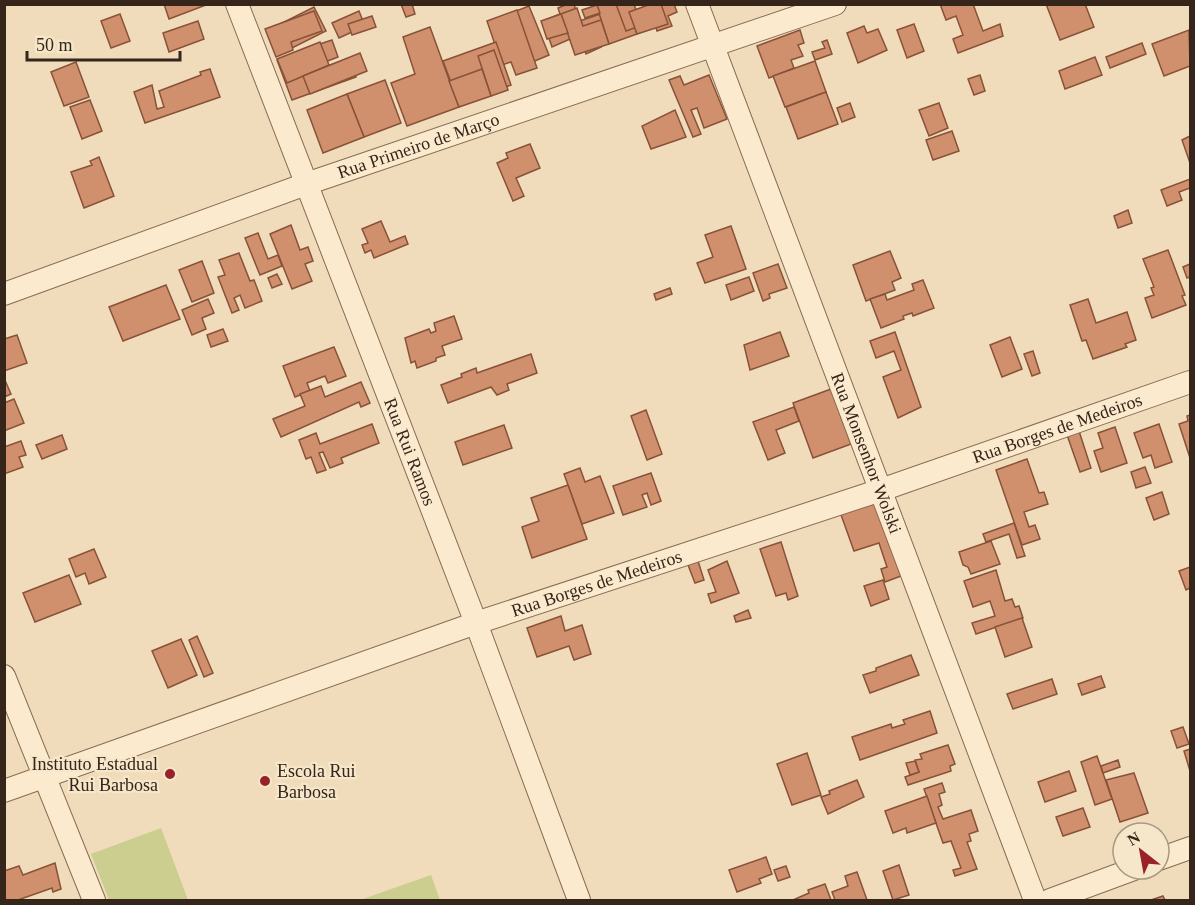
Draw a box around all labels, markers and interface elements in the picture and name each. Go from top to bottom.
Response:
scale bar [27,24,180,62]
text: 50 m [36,35,73,55]
street label: Rua Primeiro de Março [335,109,502,183]
street label: Rua Monsenhor Wolski [827,370,906,536]
street label: Rua Borges de Medeiros [970,390,1145,467]
street label: Rua Rui Ramos [380,395,440,509]
street label: Rua Borges de Medeiros [509,546,684,621]
place label: Instituto Estadual Rui Barbosa [32,754,158,795]
place label: Escola Rui Barbosa [277,761,356,802]
marker: Instituto Estadual Rui Barbosa [163,767,177,781]
marker: Escola Rui Barbosa [258,774,272,788]
north arrow [1111,821,1171,881]
text: N [1124,828,1143,849]

